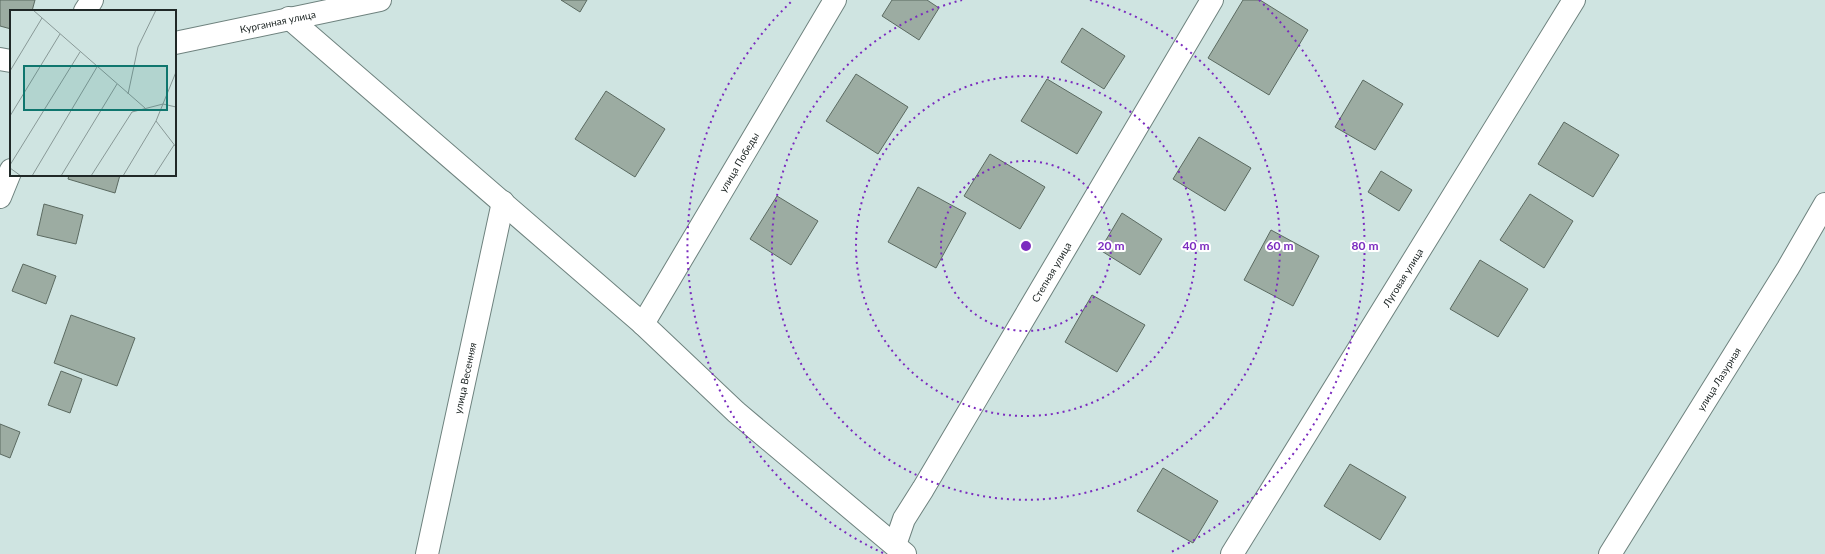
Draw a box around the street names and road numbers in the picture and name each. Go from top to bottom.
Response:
street label: Курганная улица [239,8,317,35]
street label: улица Победы [717,130,761,194]
street label: Степная улица [1029,240,1074,304]
street label: Луговая улица [1380,246,1425,310]
street label: улица Весенняя [451,341,479,415]
street label: улица Лазурная [1695,345,1743,413]

